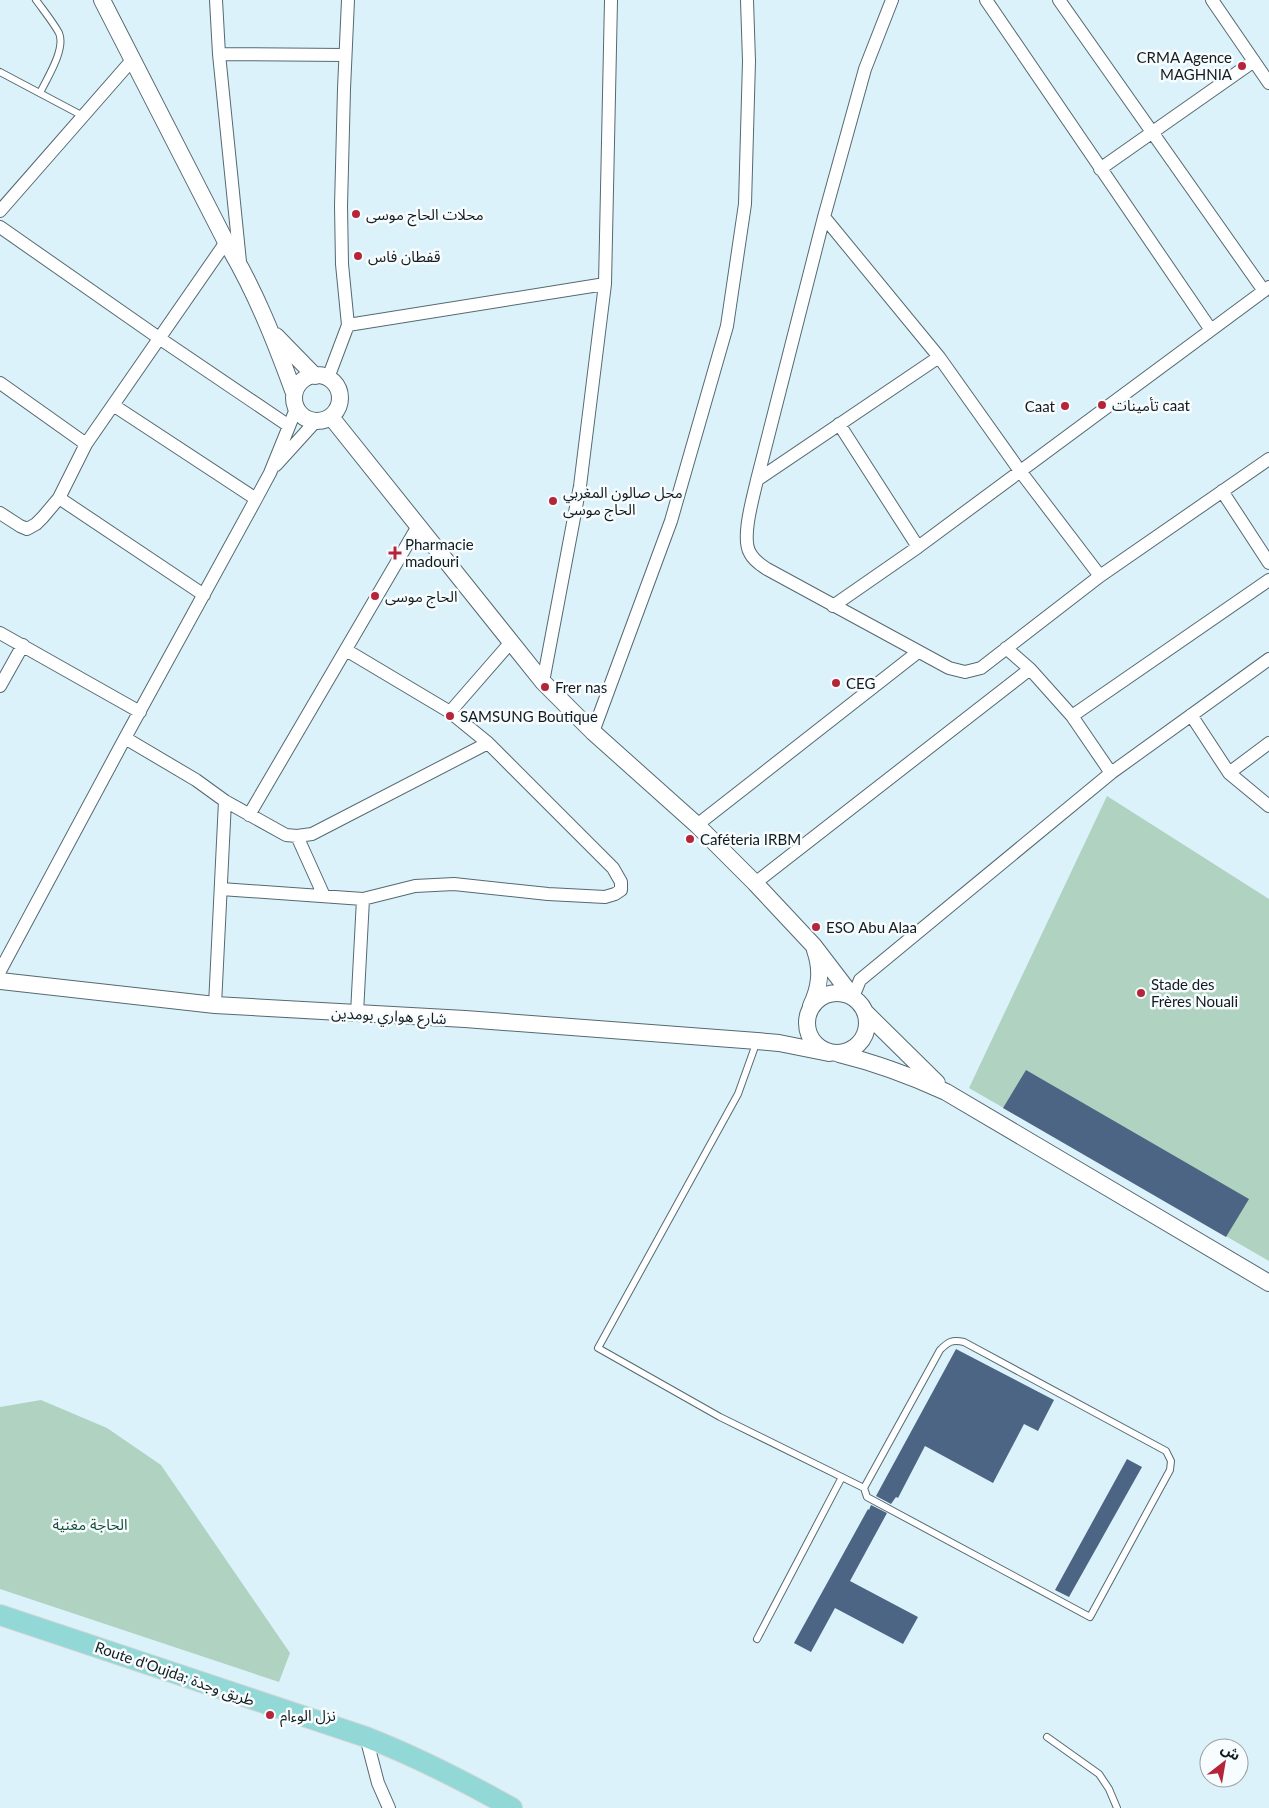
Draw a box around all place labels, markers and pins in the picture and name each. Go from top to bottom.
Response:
place label: CRMA Agence MAGHNIA [1137,48,1233,83]
marker: CRMA Agence MAGHNIA [1236,60,1248,72]
place label: محلات الحاج موسى [366,205,484,227]
marker: محلات الحاج موسى [350,208,362,220]
place label: قفطان فاس [368,247,441,266]
marker: قفطان فاس [352,250,364,262]
place label: تأمينات caat [1112,396,1191,414]
place label: Caat [1025,397,1056,415]
marker: تأمينات caat [1096,399,1108,411]
marker: Caat [1059,400,1071,412]
place label: محل صالون المغربي الحاج موسى [563,483,683,522]
marker: محل صالون المغربي الحاج موسى [547,495,559,507]
place label: Pharmacie madouri [405,535,474,570]
marker: Pharmacie madouri [389,547,401,559]
place label: الحاج موسى [385,587,458,609]
marker: الحاج موسى [369,590,381,602]
place label: CEG [846,674,875,692]
marker: CEG [830,677,842,689]
place label: Frer nas [555,678,607,696]
marker: Frer nas [539,681,551,693]
place label: SAMSUNG Boutique [460,707,598,725]
marker: SAMSUNG Boutique [444,710,456,722]
place label: Caféteria IRBM [700,830,801,848]
marker: Caféteria IRBM [684,833,696,845]
place label: ESO Abu Alaa [826,918,917,936]
marker: ESO Abu Alaa [810,921,822,933]
place label: Stade des Frères Nouali [1151,975,1238,1010]
marker: Stade des Frères Nouali [1135,987,1147,999]
place label: نزل الوءام [280,1706,336,1727]
marker: نزل الوءام [264,1709,276,1721]

